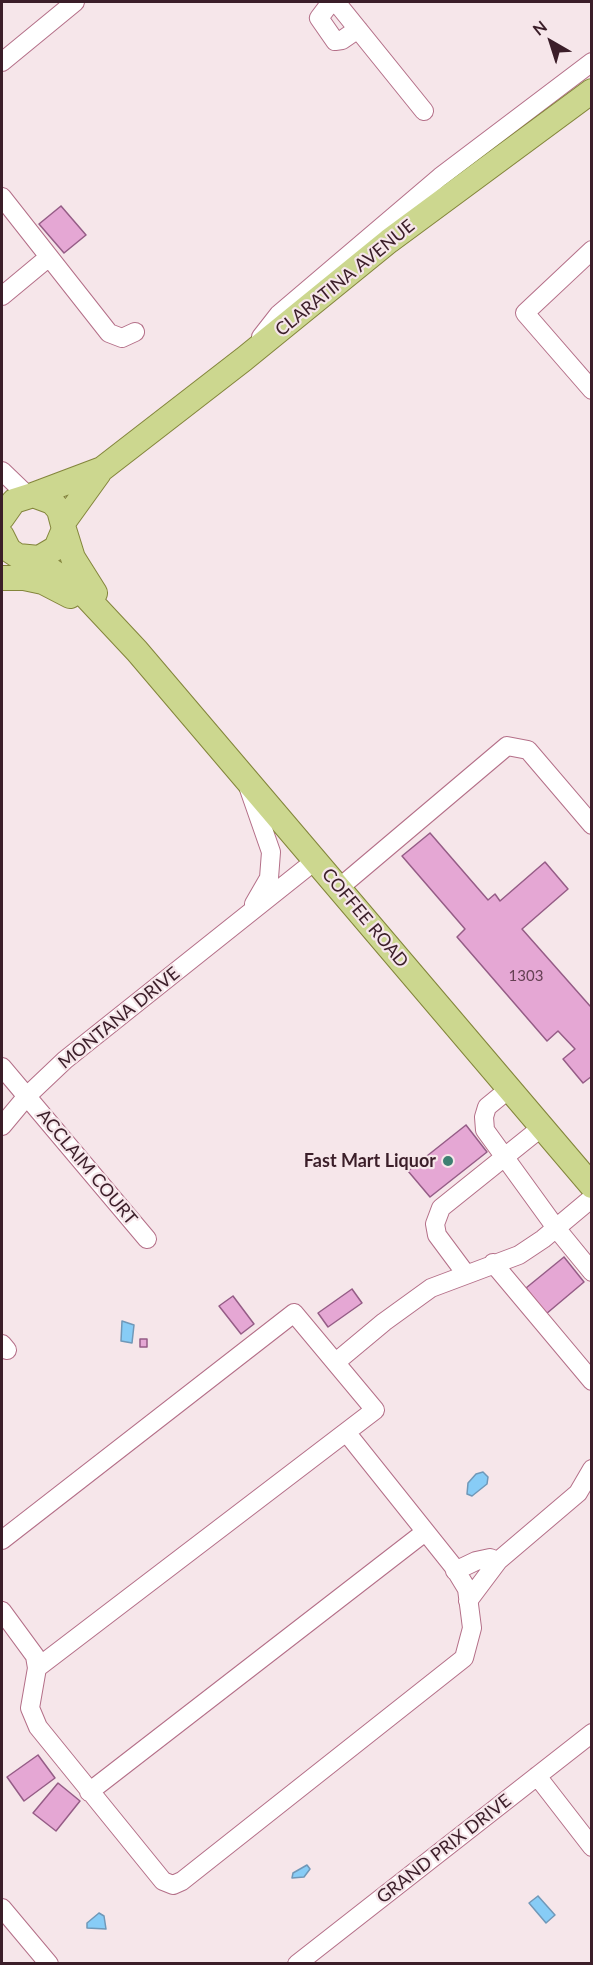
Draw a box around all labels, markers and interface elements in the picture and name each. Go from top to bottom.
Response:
north arrow [521,12,581,72]
text: N [529,16,550,39]
street label: CLARATINA AVENUE [271,215,419,341]
street label: COFFEE ROAD [317,864,413,972]
street label: MONTANA DRIVE [54,963,184,1073]
house number: 1303 [509,967,543,985]
street label: ACCLAIM COURT [32,1105,142,1229]
place label: Fast Mart Liquor [304,1150,436,1172]
marker: Fast Mart Liquor [441,1154,455,1168]
street label: GRAND PRIX DRIVE [372,1790,516,1908]

